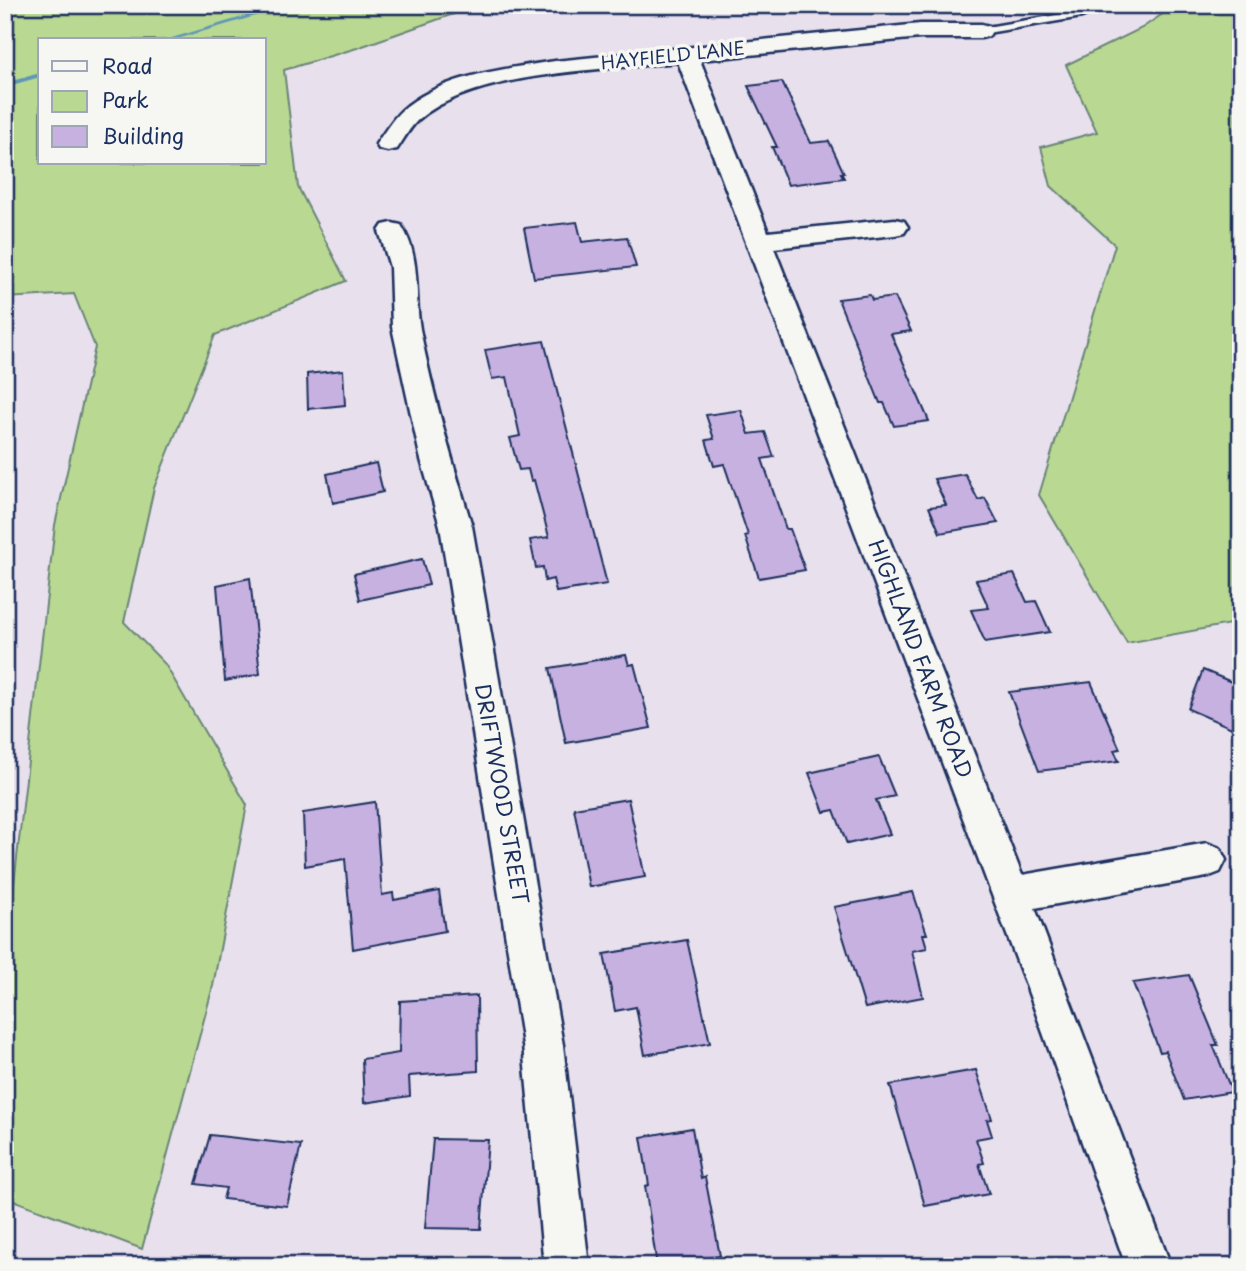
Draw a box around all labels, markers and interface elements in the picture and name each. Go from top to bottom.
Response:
street label: HAYFIELD LANE [599,34,746,76]
legend [38,38,266,164]
text: Road [102,49,153,81]
text: Park [102,83,149,115]
text: Building [102,119,184,151]
street label: HIGHLAND FARM ROAD [861,534,982,782]
street label: DRIFTWOOD STREET [468,681,538,907]

